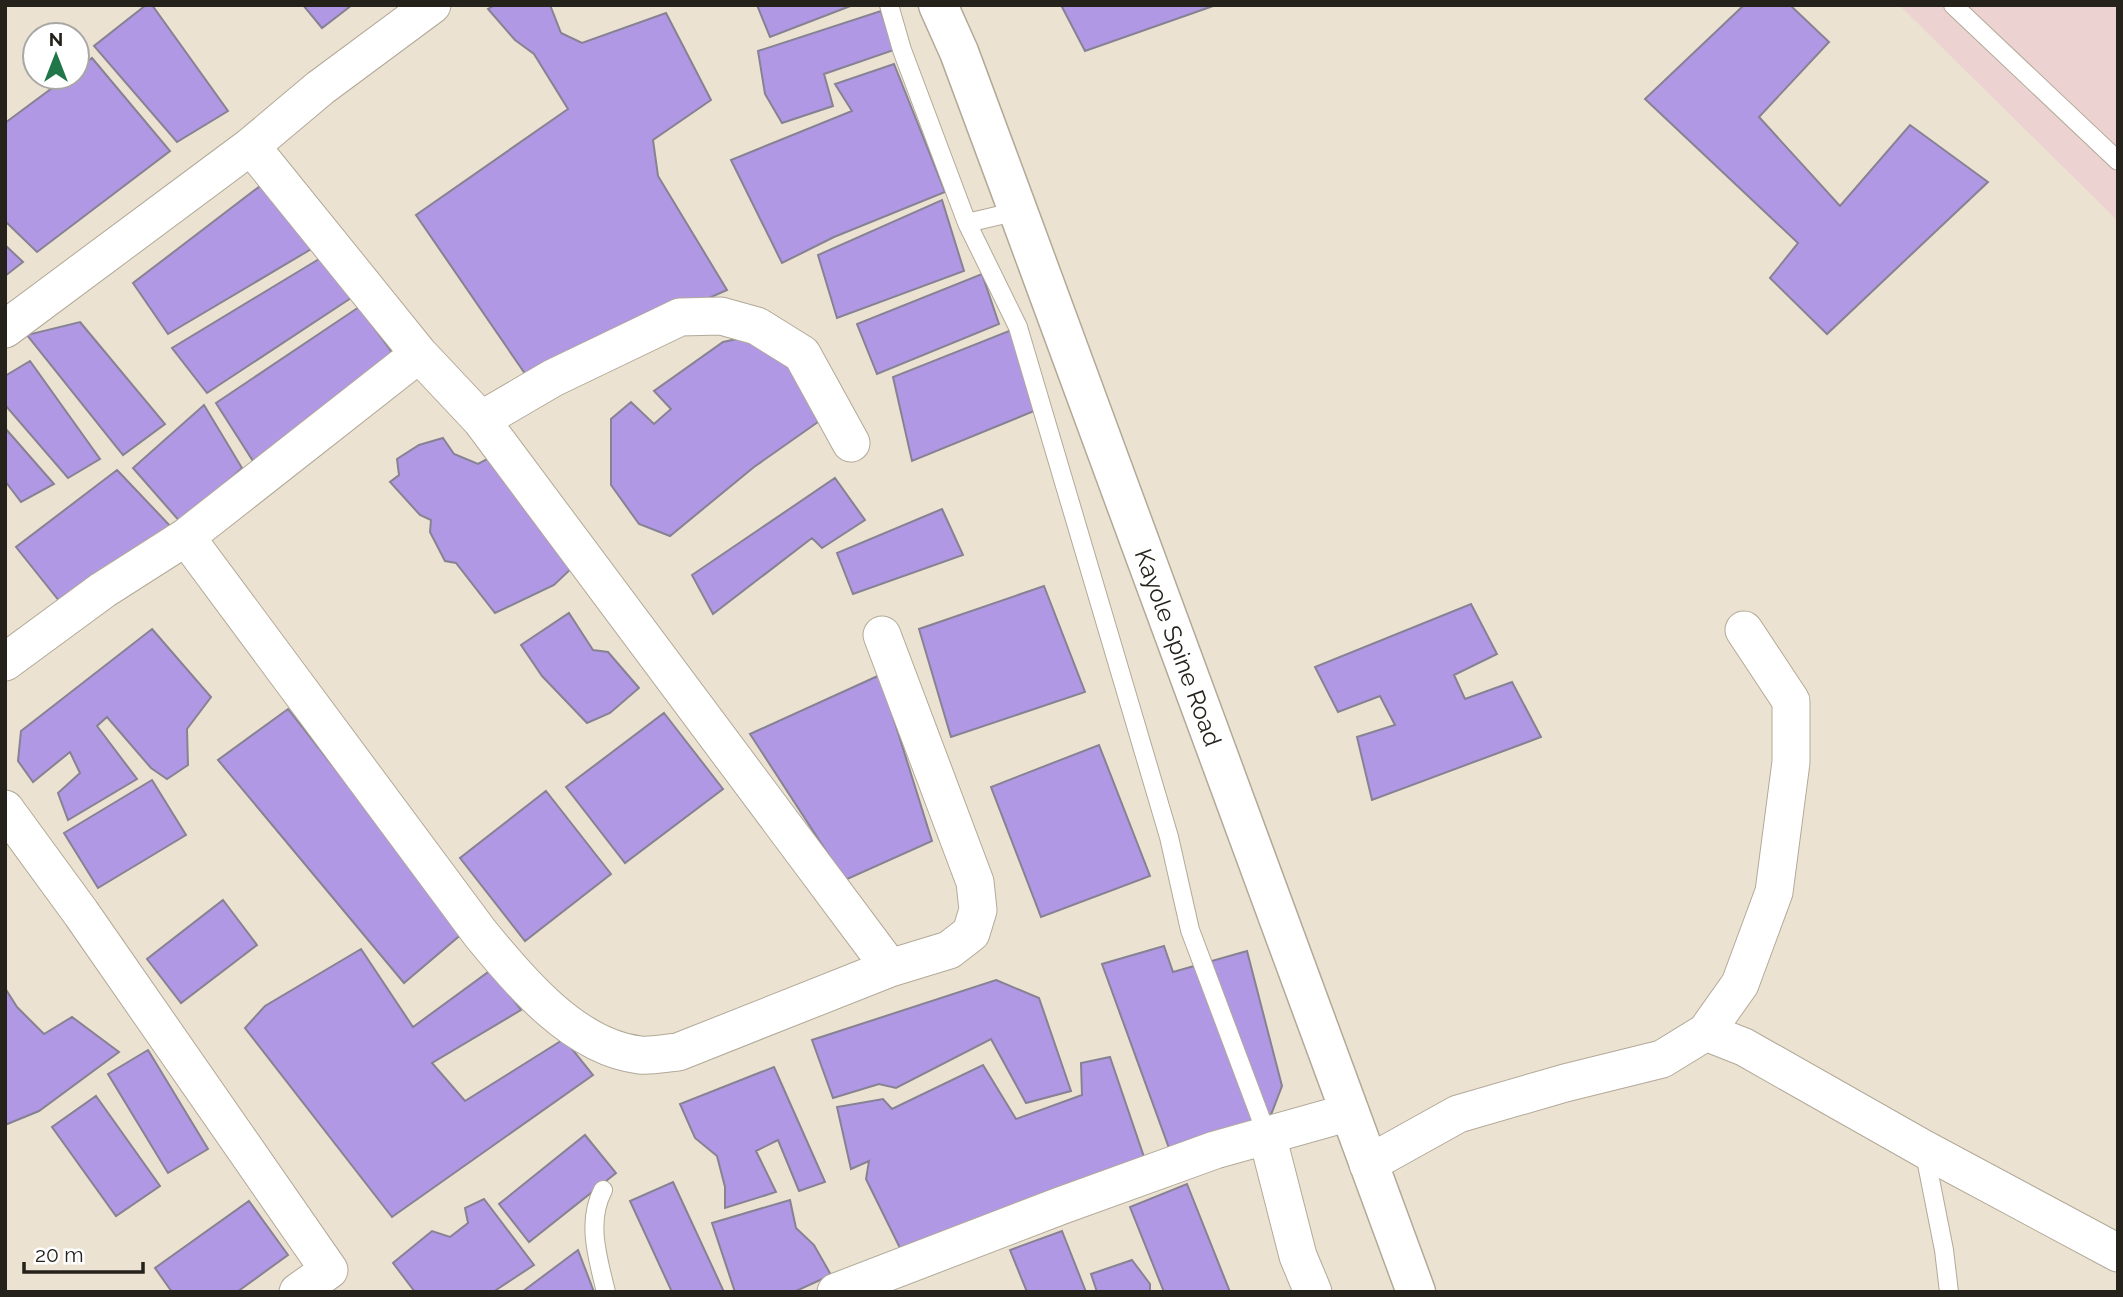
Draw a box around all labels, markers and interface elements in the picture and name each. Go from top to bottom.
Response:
north arrow [21,21,91,91]
text: N [49,28,63,50]
street label: Kayole Spine Road [1129,545,1228,750]
scale bar [24,1230,144,1274]
text: 20 m [35,1242,83,1267]

